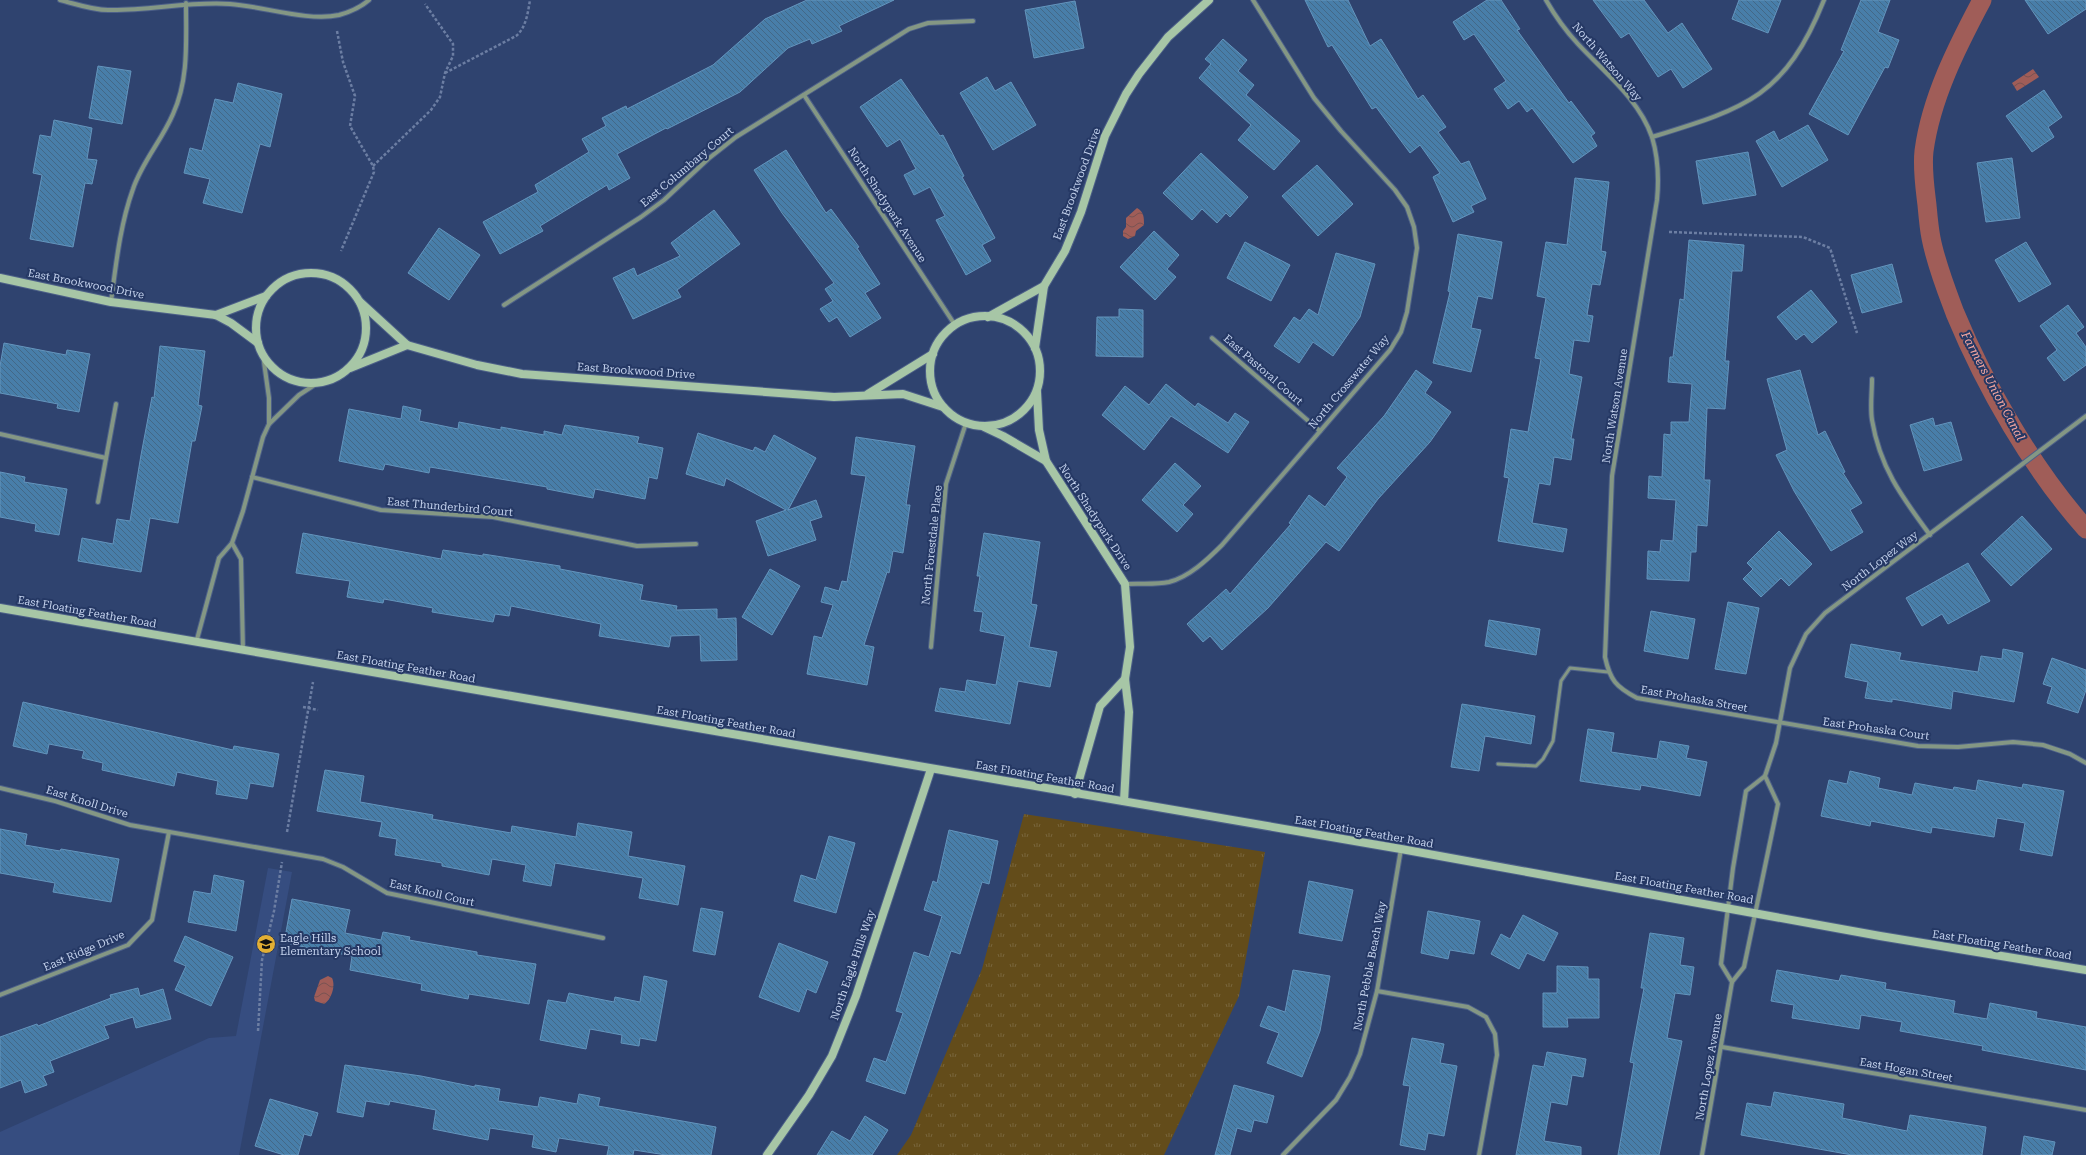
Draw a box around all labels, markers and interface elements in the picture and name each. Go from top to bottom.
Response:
street label: North Watson Way [1569,20,1645,104]
street label: East Columbary Court [638,124,736,210]
street label: East Brookwood Drive [1051,126,1103,242]
street label: North Shadypark Avenue [845,145,929,265]
street label: East Brookwood Drive [27,266,145,302]
water label: Farmers Union Canal [1958,328,2028,443]
street label: East Pastoral Court [1221,332,1305,408]
street label: North Crosswater Way [1306,332,1392,432]
street label: North Watson Avenue [1600,348,1630,464]
street label: East Brookwood Drive [577,360,695,382]
street label: North Shadypark Drive [1056,462,1134,572]
street label: North Forestdale Place [919,484,945,606]
street label: East Thunderbird Court [387,495,513,519]
street label: North Lopez Way [1839,528,1921,594]
street label: East Floating Feather Road [16,593,158,631]
street label: East Floating Feather Road [335,648,477,686]
street label: East Prohaska Street [1639,683,1749,715]
street label: East Floating Feather Road [655,703,797,741]
street label: East Prohaska Court [1822,715,1930,743]
street label: East Floating Feather Road [974,758,1116,796]
street label: East Knoll Drive [44,783,130,821]
street label: East Floating Feather Road [1293,813,1435,851]
street label: East Floating Feather Road [1613,869,1755,907]
street label: East Knoll Court [388,877,476,909]
street label: North Pebble Beach Way [1351,900,1389,1032]
street label: North Eagle Hills Way [828,908,878,1022]
street label: East Ridge Drive [41,928,127,974]
street label: East Floating Feather Road [1931,928,2073,962]
place label: Eagle Hills Elementary School [280,932,381,958]
school or university icon: Eagle Hills Elementary School [255,933,277,955]
street label: North Lopez Avenue [1693,1013,1725,1121]
street label: East Hogan Street [1858,1055,1954,1085]

